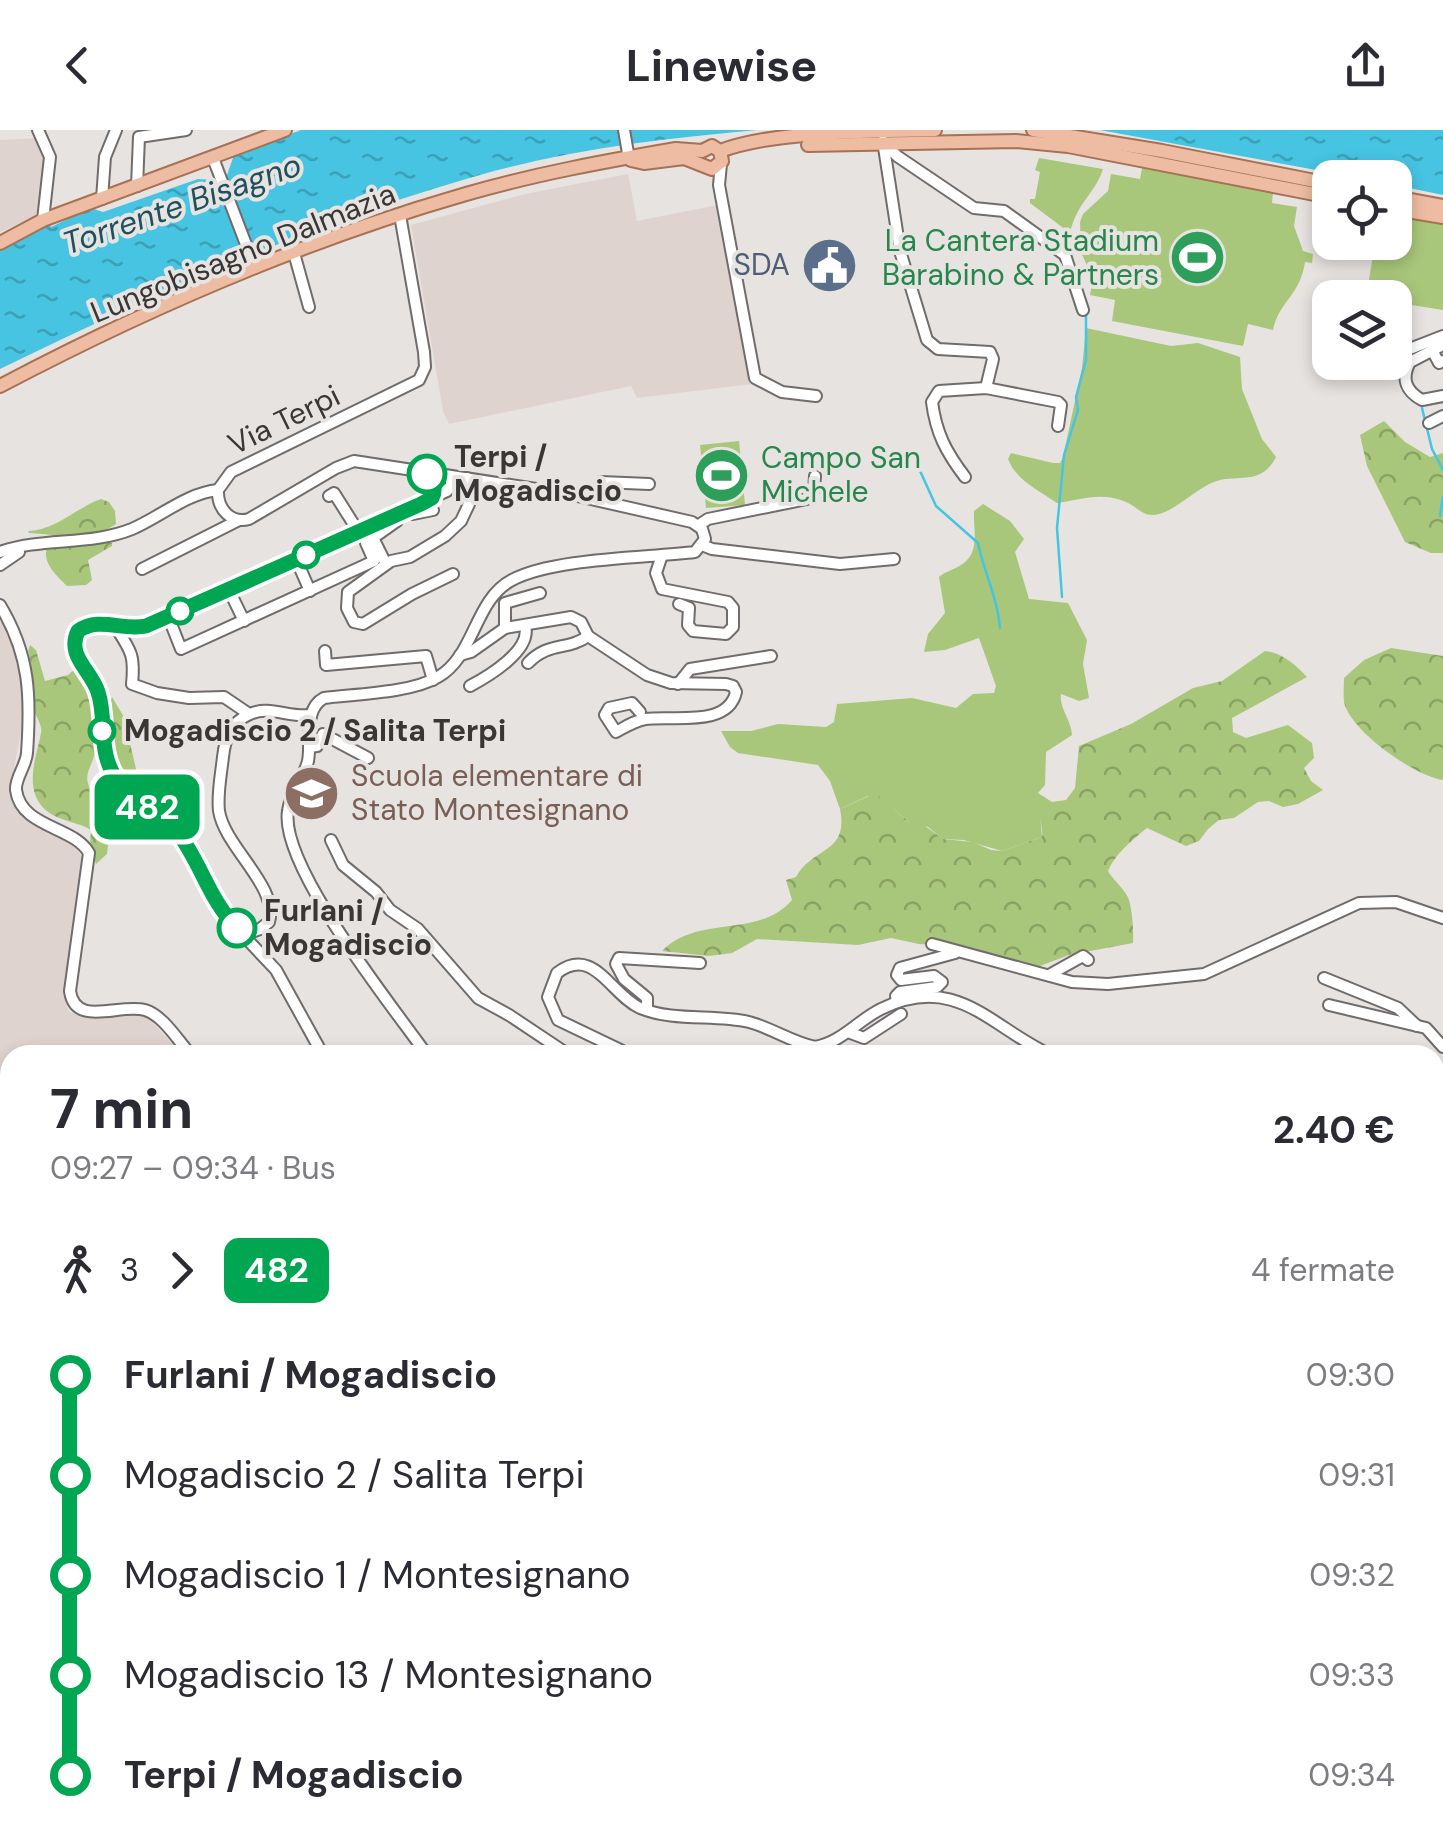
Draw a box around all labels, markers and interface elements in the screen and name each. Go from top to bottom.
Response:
text: Linewise [626,36,817,95]
icon: back [50,38,105,93]
icon: share [1338,38,1393,93]
water label: Torrente Bisagno [57,143,307,265]
map controls [1312,160,1412,380]
button: locate [1312,160,1412,260]
street label: Lungobisagno Dalmazia [85,174,401,332]
place label: La Cantera Stadium Barabino & Partners [882,221,1159,294]
sports icon: La Cantera Stadium Barabino & Partners [1168,228,1228,288]
public building icon: SDA [799,235,859,295]
place label: SDA [734,245,790,284]
button: layers [1312,280,1412,380]
street label: Via Terpi [221,376,346,463]
place label: Terpi / Mogadiscio [454,437,622,510]
place label: Campo San Michele [761,438,921,511]
sports icon: Campo San Michele [692,445,752,505]
marker: Terpi / Mogadiscio [408,455,446,493]
unlabelled marker [293,542,319,568]
unlabelled marker [167,598,193,624]
place label: Mogadiscio 2 / Salita Terpi [124,711,506,750]
marker: Mogadiscio 2 / Salita Terpi [89,718,115,744]
place label: Scuola elementare di Stato Montesignano [351,756,643,829]
school or university icon: Scuola elementare di Stato Montesignano [282,763,342,823]
line badge: 482 [90,774,204,840]
text: 482 [115,784,179,830]
place label: Furlani / Mogadiscio [264,891,432,964]
marker: Furlani / Mogadiscio [218,909,256,947]
text: 7 min [50,1073,193,1145]
text: 2.40 € [1273,1105,1395,1155]
text: 09:27 – 09:34 · Bus [50,1147,336,1189]
icon: walk [50,1243,105,1298]
icon: forward [154,1243,209,1298]
text: 482 [244,1247,309,1293]
text: 3 [120,1249,139,1291]
text: 4 fermate [1251,1249,1395,1291]
text: Furlani / Mogadiscio [124,1350,497,1400]
text: 09:30 [1306,1354,1395,1396]
text: Mogadiscio 2 / Salita Terpi [124,1450,585,1500]
text: 09:31 [1318,1454,1395,1496]
text: Mogadiscio 1 / Montesignano [124,1550,631,1600]
text: 09:32 [1309,1554,1395,1596]
text: Mogadiscio 13 / Montesignano [124,1650,653,1700]
text: 09:33 [1309,1654,1395,1696]
text: Terpi / Mogadiscio [124,1750,464,1800]
text: 09:34 [1308,1754,1395,1796]

